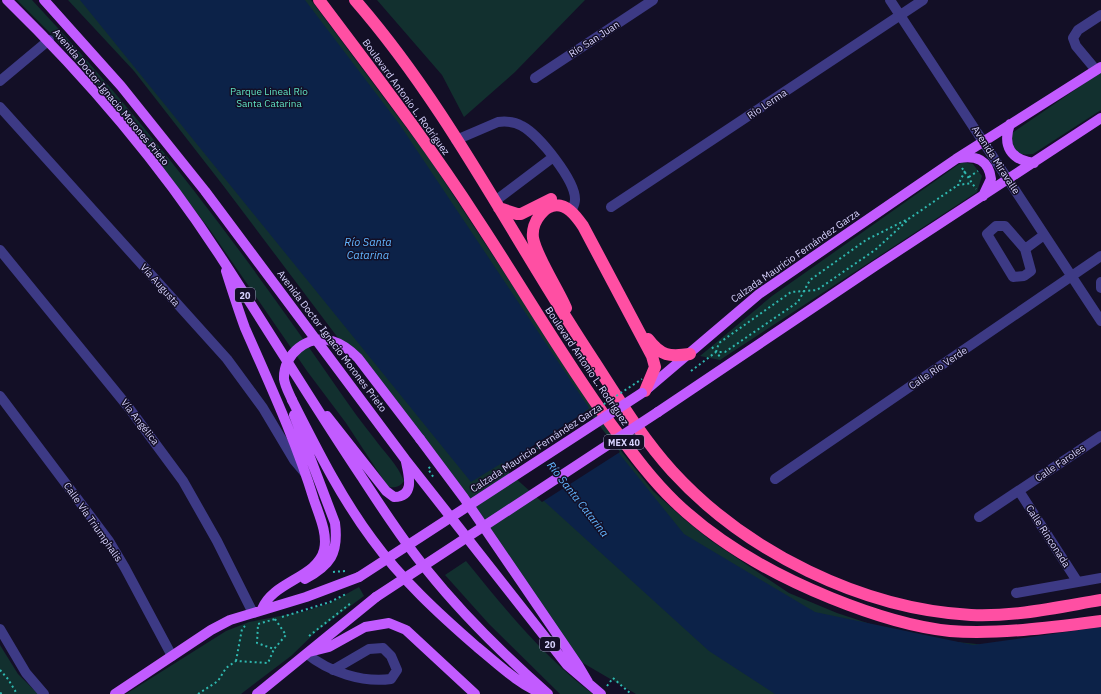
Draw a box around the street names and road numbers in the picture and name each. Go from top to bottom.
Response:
street label: Río San Juan [566,18,622,60]
street label: Avenida Doctor Ignacio Morones Prieto [50,26,172,168]
street label: Boulevard Antonio L. Rodríguez [359,36,453,158]
street label: Río Lerma [745,86,790,122]
street label: Avenida Miravalle [969,123,1023,197]
street label: Calzada Mauricio Fernández Garza [728,206,862,305]
street label: Vía Augusta [137,261,183,310]
street label: Avenida Doctor Ignacio Morones Prieto [274,267,390,415]
road number: 20 [235,288,255,302]
street label: Boulevard Antonio L. Rodríguez [542,304,632,428]
street label: Calle Río Verde [906,343,970,392]
street label: Vía Angélica [118,396,162,448]
street label: Calzada Mauricio Fernández Garza [468,400,605,495]
road number: MEX 40 [604,435,644,449]
street label: Calle Faroles [1032,441,1088,485]
street label: Calle Vía Triumphalis [61,480,125,564]
street label: Calle Rinconada [1023,502,1073,570]
road number: 20 [540,637,560,651]

